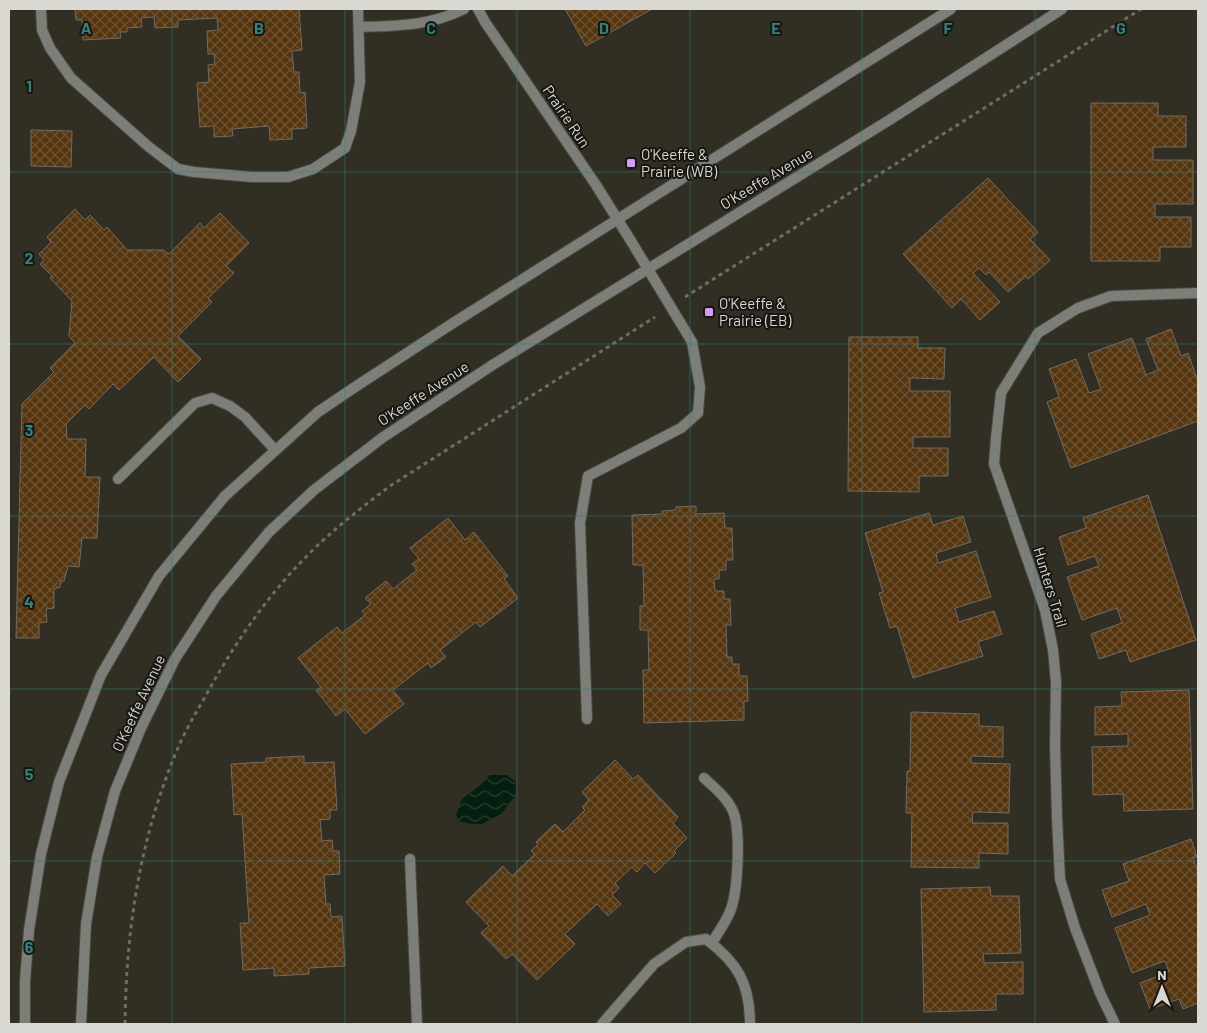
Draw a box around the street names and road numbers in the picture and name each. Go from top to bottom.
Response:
street label: Prairie Run [540,81,594,151]
street label: O'Keeffe Avenue [716,143,816,213]
street label: O'Keeffe Avenue [374,357,472,429]
street label: Hunters Trail [1030,545,1072,629]
street label: O'Keeffe Avenue [108,652,168,754]

